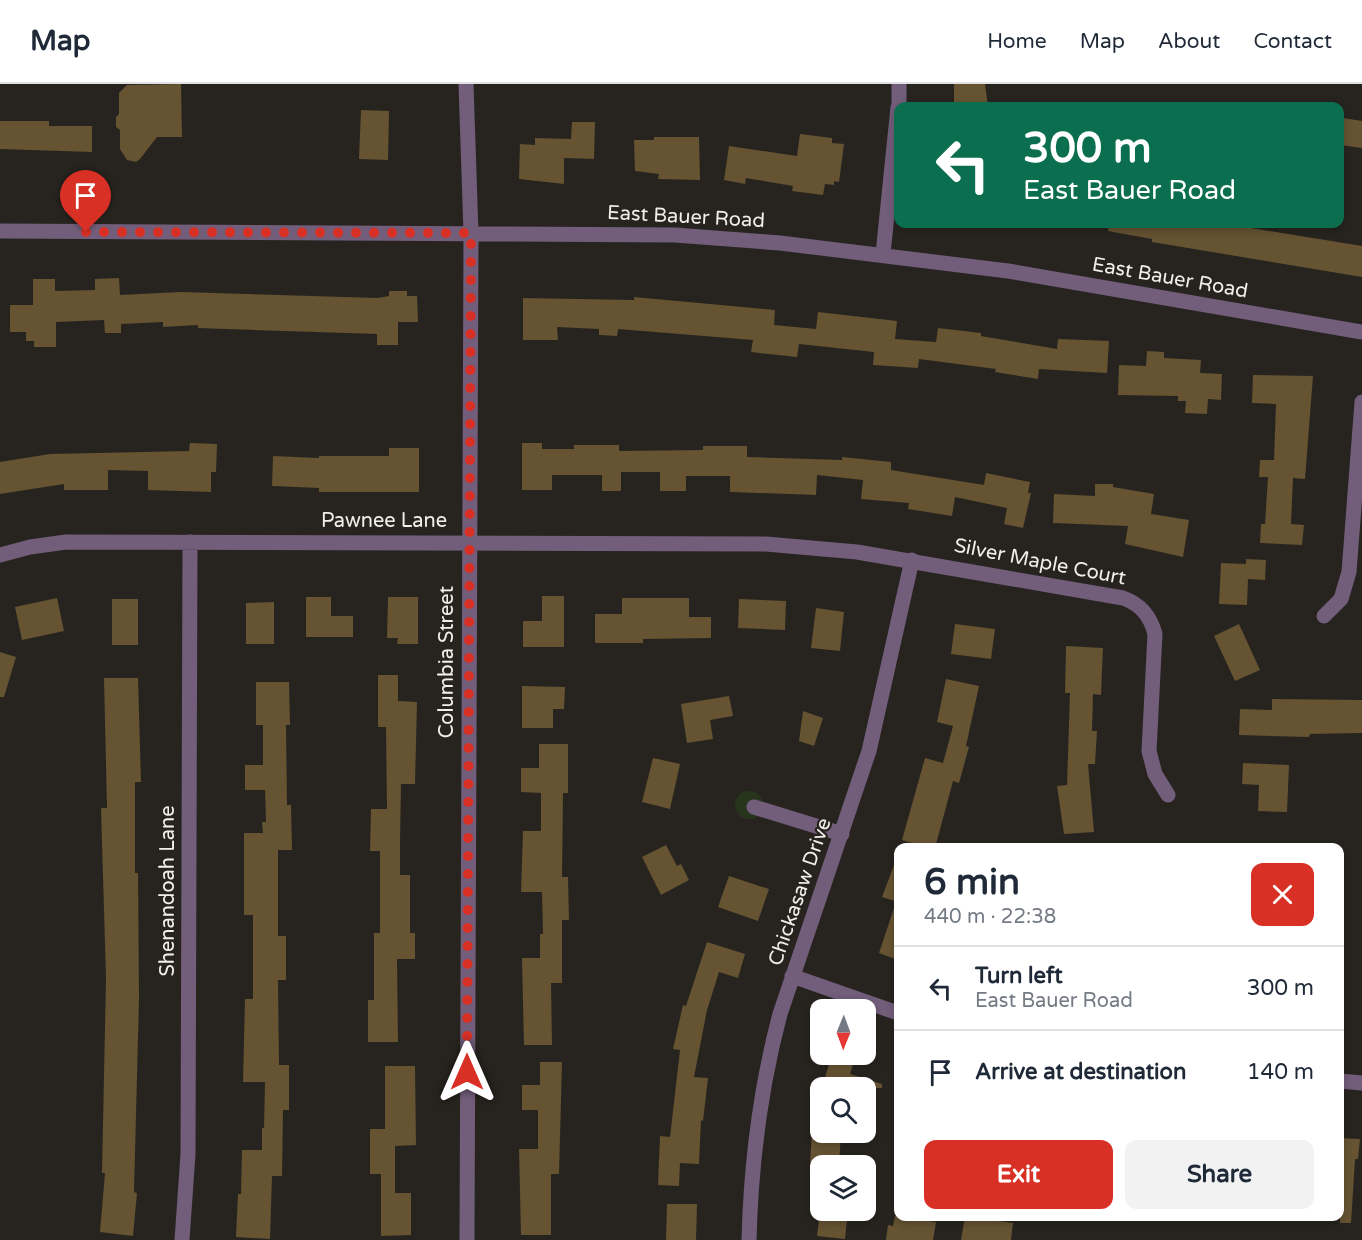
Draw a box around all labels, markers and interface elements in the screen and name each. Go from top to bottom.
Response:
text: Map [30,24,90,58]
text: Home [987,29,1047,54]
text: Map [1080,29,1125,54]
text: About [1158,29,1220,54]
text: Contact [1253,29,1332,54]
text: 300 m [1023,123,1152,174]
icon: left [924,126,1002,204]
pin [60,170,111,232]
text: East Bauer Road [1023,174,1236,207]
icon: arrive [69,179,102,212]
street label: East Bauer Road [607,201,765,233]
street label: East Bauer Road [1090,252,1250,304]
street label: Pawnee Lane [321,509,447,533]
street label: Silver Maple Court [952,534,1128,591]
street label: Columbia Street [435,585,459,738]
street label: Shenandoah Lane [156,806,180,976]
street label: Chickasaw Drive [763,815,837,969]
text: 6 min [924,861,1020,904]
button: close [1251,863,1314,926]
text: 440 m · 22:38 [924,905,1056,929]
text: Turn left [975,963,1063,989]
icon: left [924,972,957,1005]
text: 300 m [1247,975,1314,1001]
text: East Bauer Road [975,989,1133,1013]
north arrow [810,999,876,1065]
map controls [810,999,876,1221]
position arrow [435,1040,499,1104]
icon: arrive [924,1056,957,1089]
text: Arrive at destination [975,1059,1186,1085]
text: 140 m [1247,1059,1314,1085]
button: search [810,1077,876,1143]
button: Exit [924,1140,1113,1209]
button: Share [1125,1140,1314,1209]
button: layers [810,1155,876,1221]

